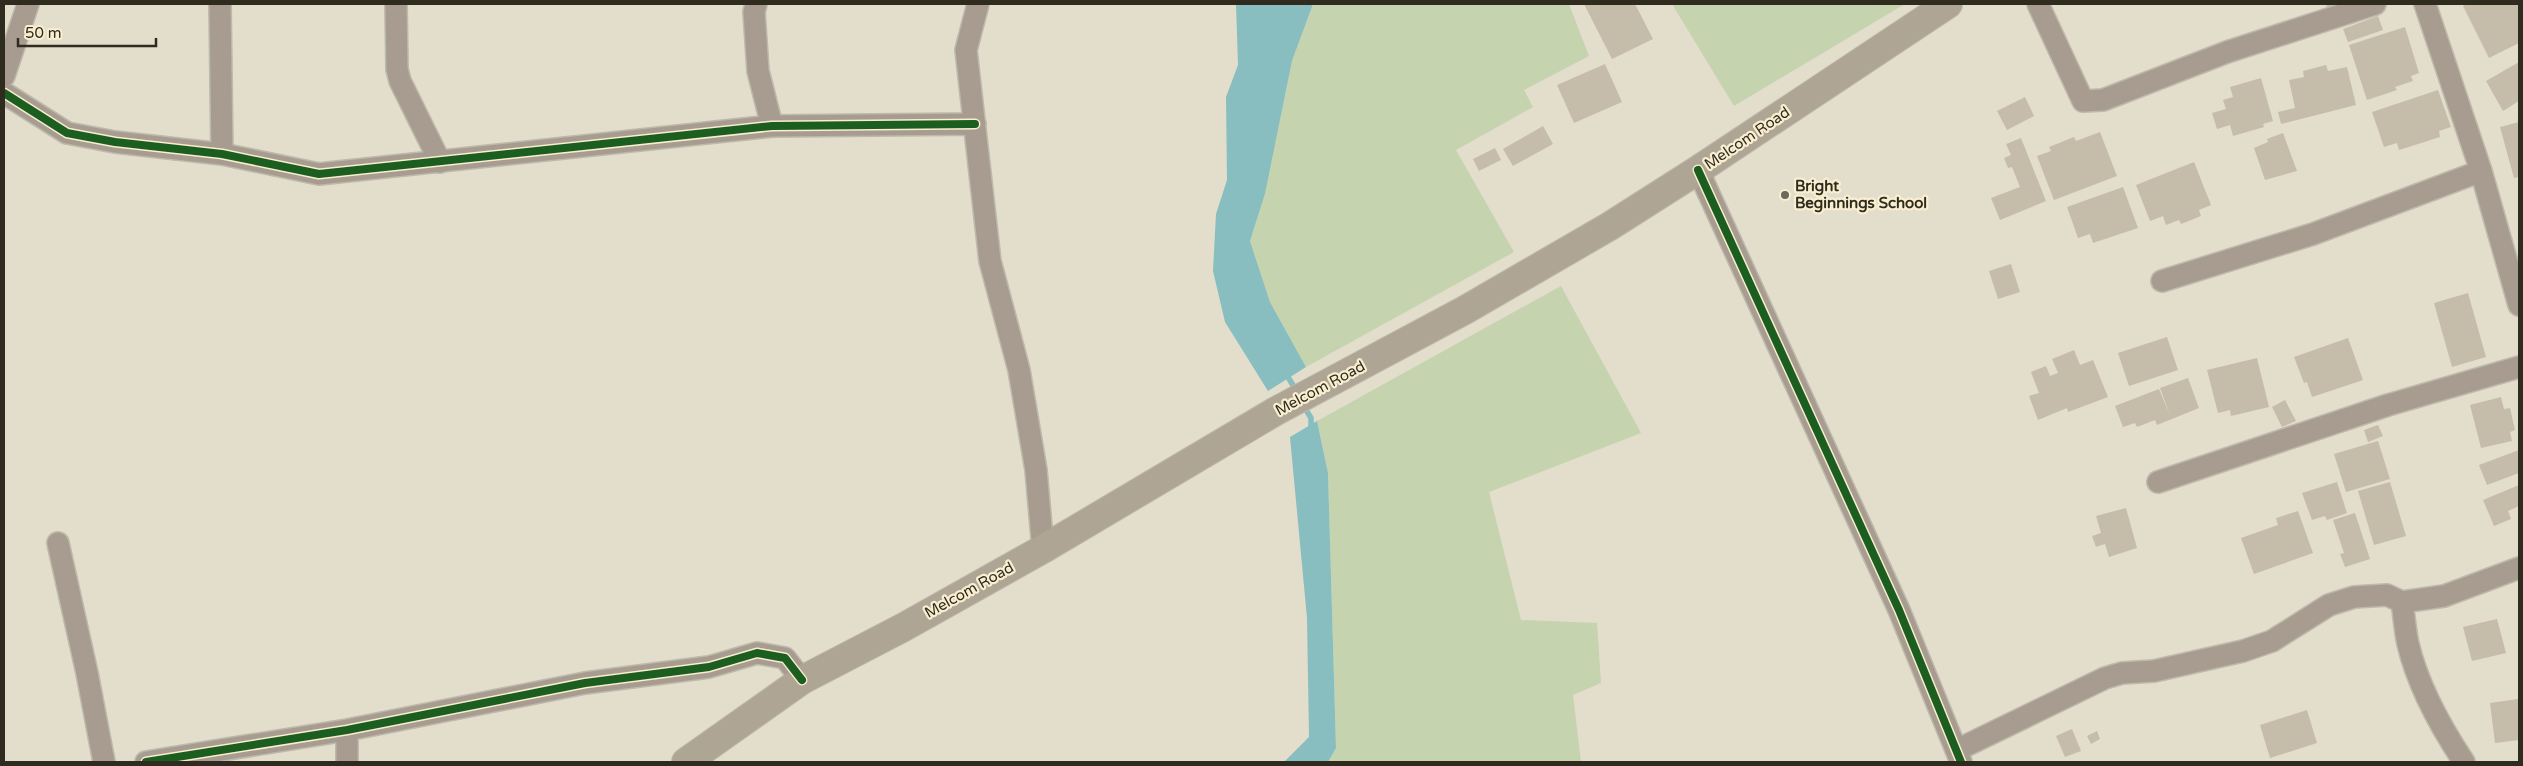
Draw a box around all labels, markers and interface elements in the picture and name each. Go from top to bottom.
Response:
scale bar [18,15,155,47]
text: 50 m [25,24,62,42]
street label: Melcom Road [1701,103,1793,173]
place label: Bright Beginnings School [1795,177,1927,213]
marker: Bright Beginnings School [1779,189,1791,201]
street label: Melcom Road [1272,357,1368,419]
street label: Melcom Road [921,558,1017,622]

